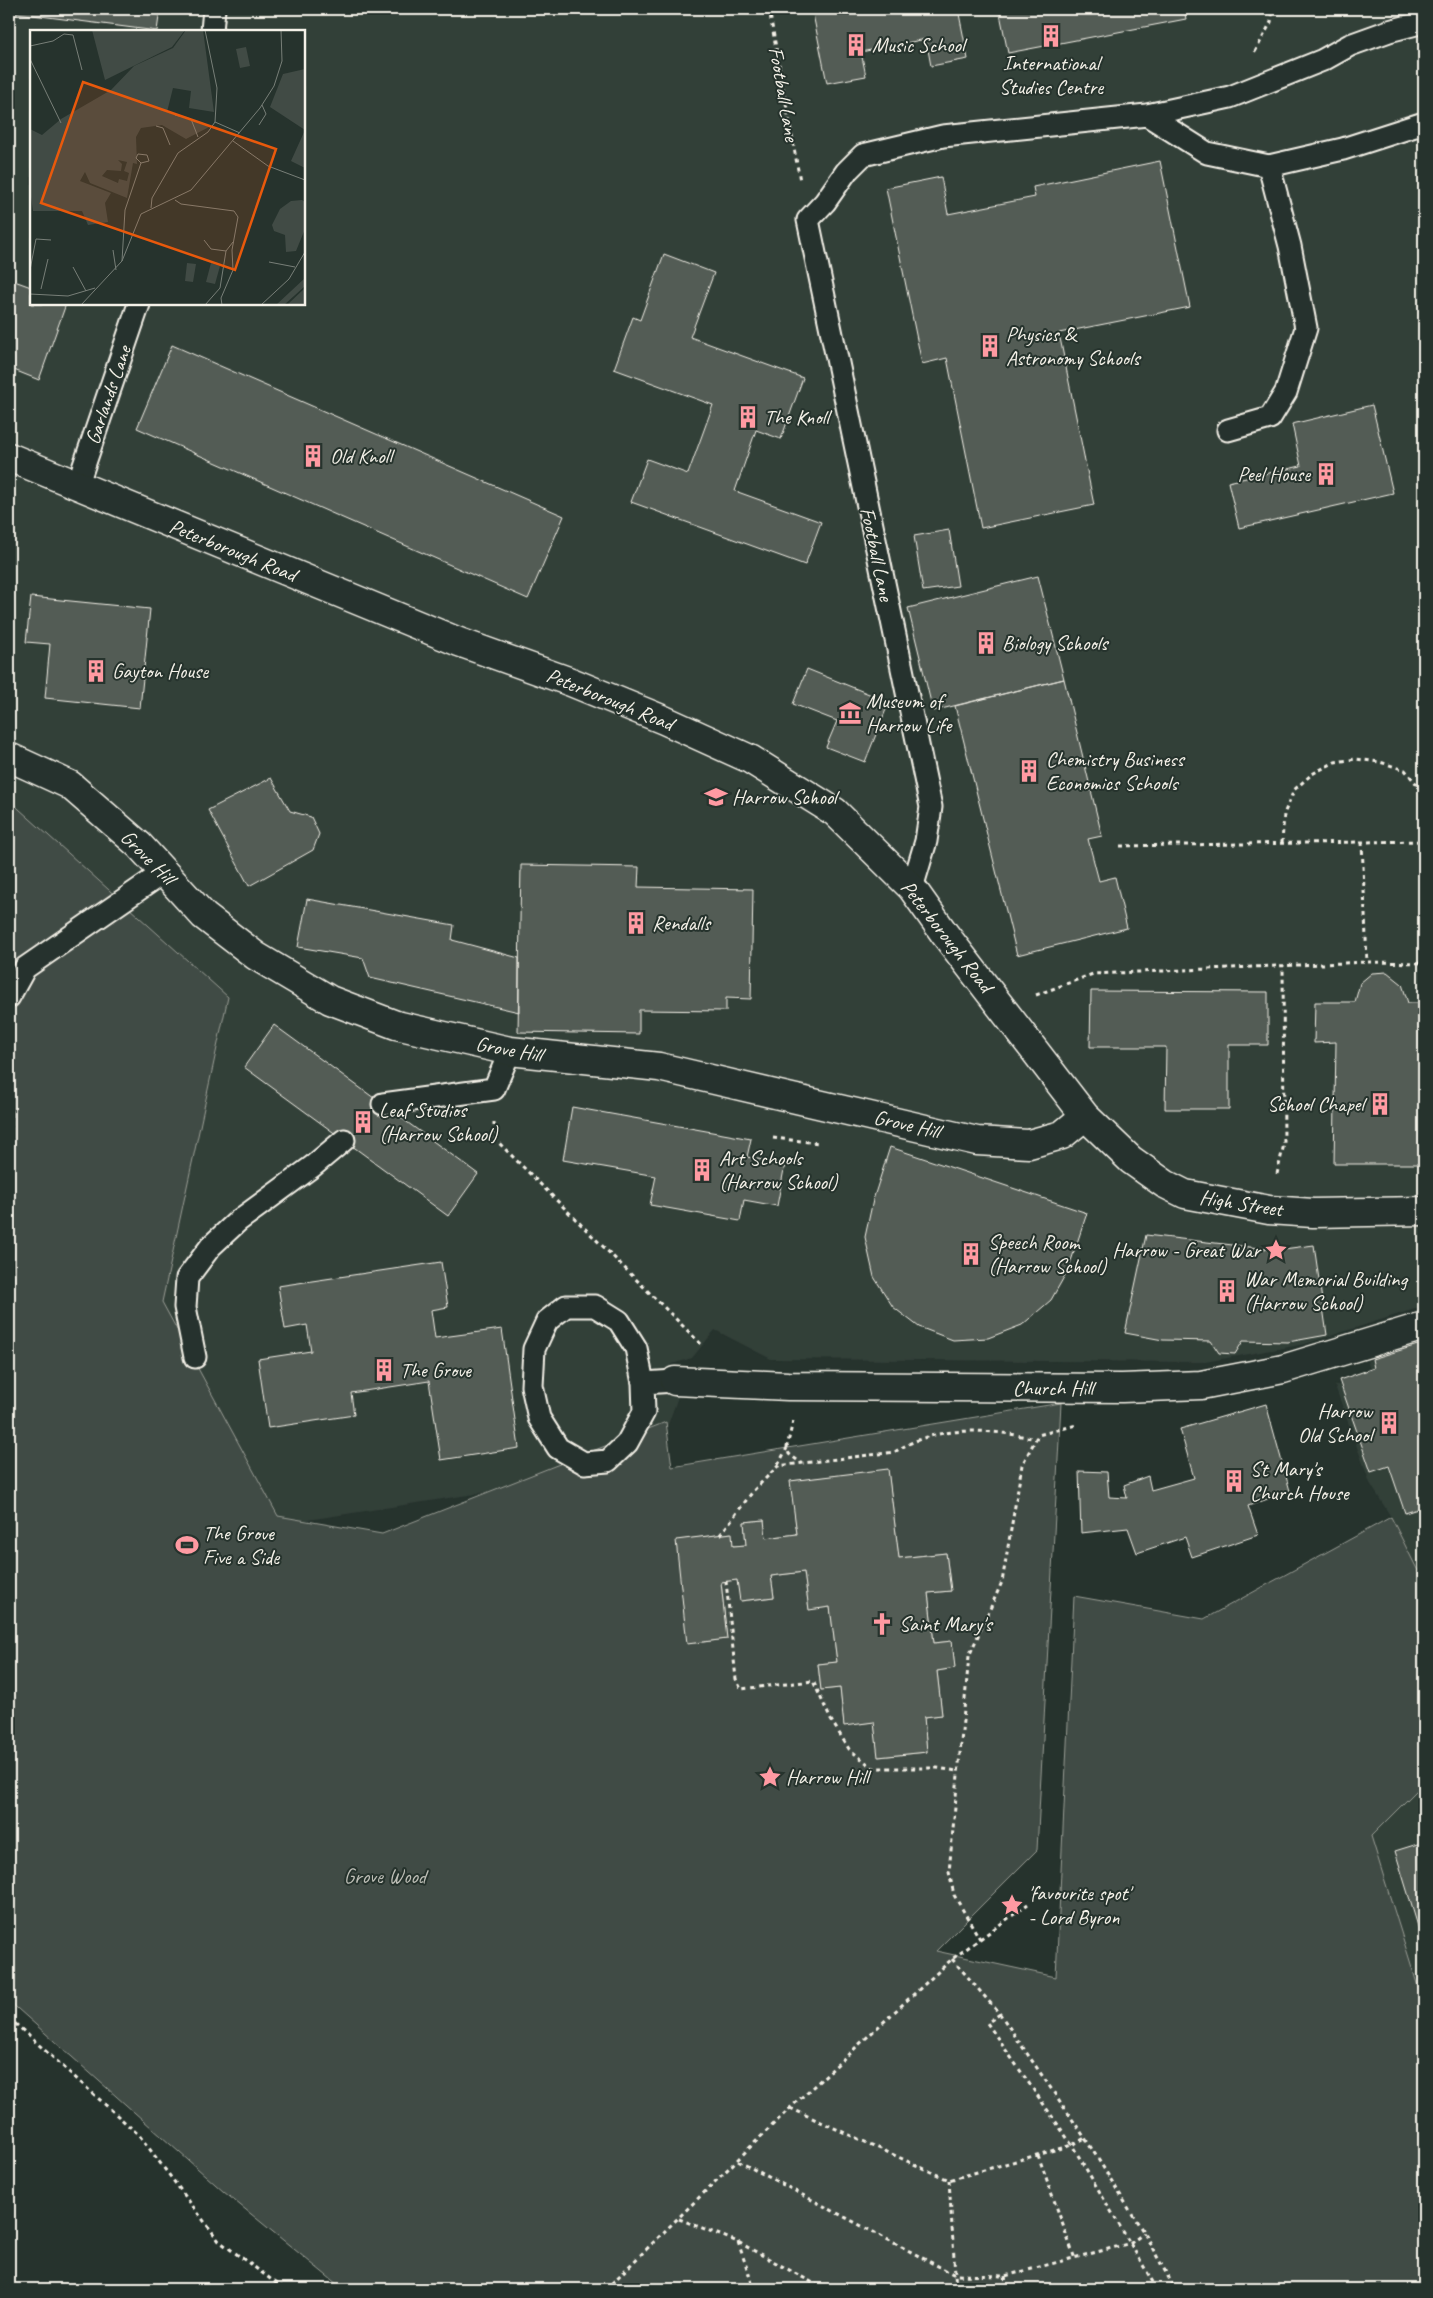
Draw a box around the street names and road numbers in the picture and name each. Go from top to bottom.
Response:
street label: Football Lane [763,45,805,144]
street label: Garlands Lane [79,340,138,448]
street label: Football Lane [854,505,900,604]
street label: Peterborough Road [166,513,304,589]
street label: Peterborough Road [543,662,681,738]
street label: Grove Hill [115,824,183,892]
street label: Peterborough Road [895,875,1001,1000]
street label: Grove Hill [474,1030,548,1068]
street label: Grove Hill [871,1104,946,1145]
street label: High Street [1198,1184,1286,1223]
street label: Church Hill [1013,1375,1097,1401]

